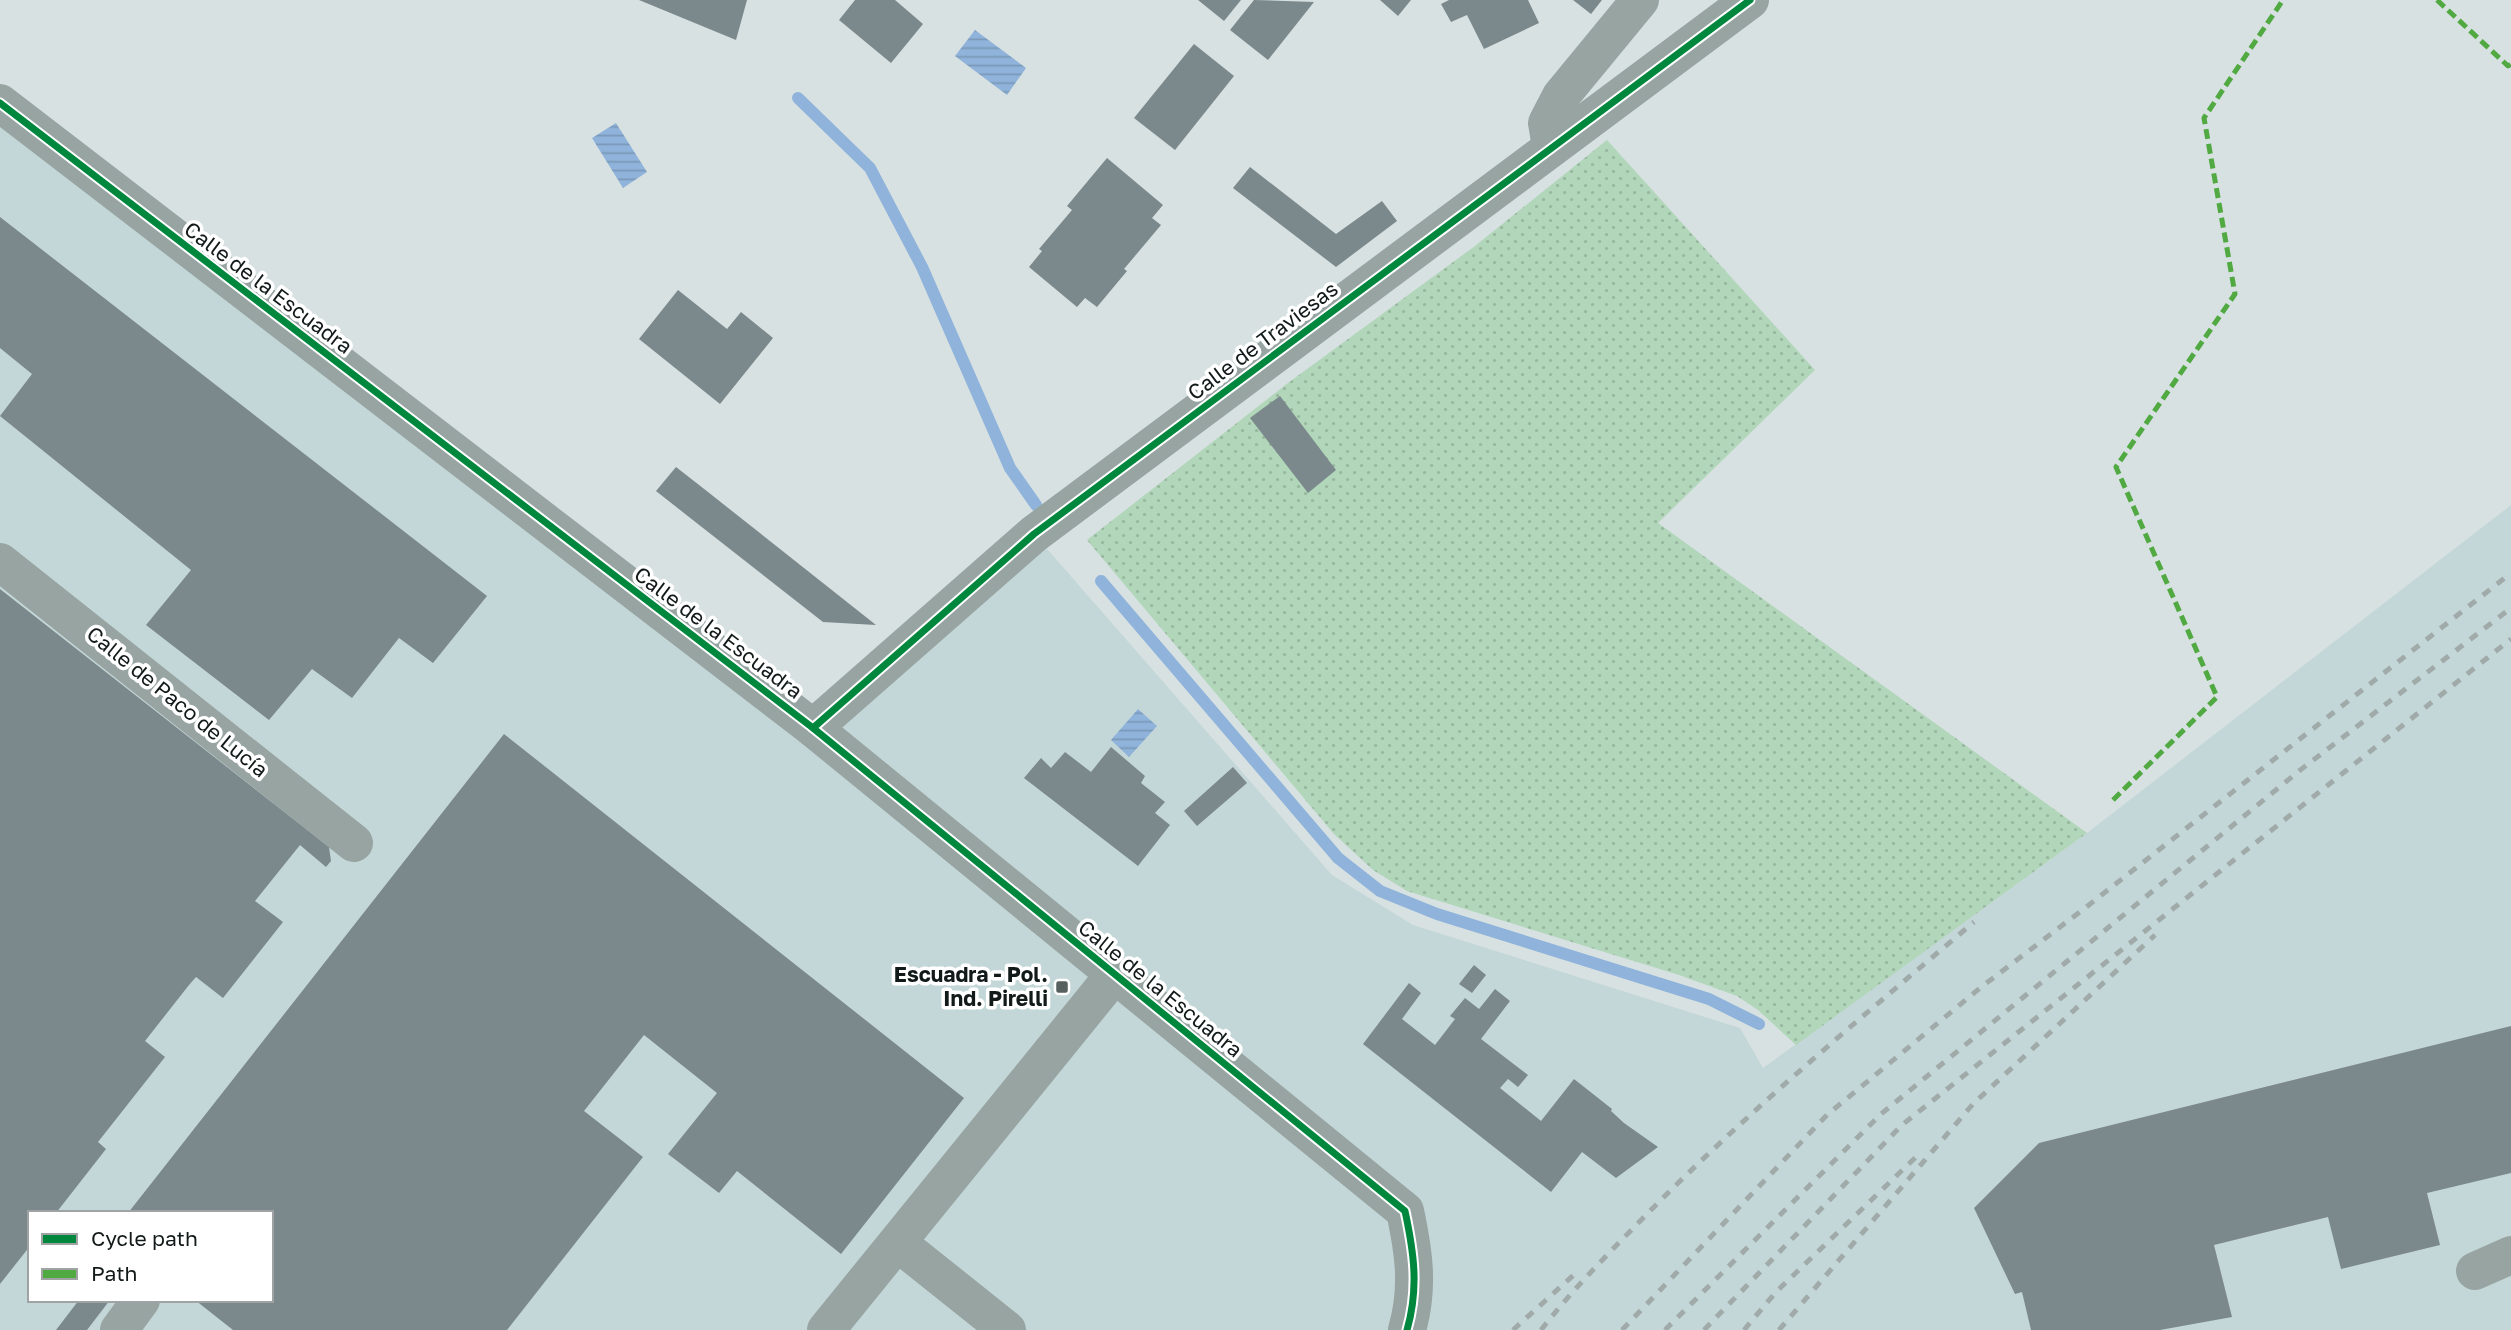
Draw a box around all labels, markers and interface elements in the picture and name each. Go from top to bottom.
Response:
street label: Calle de la Escuadra [179,216,358,359]
street label: Calle de Traviesas [1182,275,1343,405]
street label: Calle de la Escuadra [629,561,808,704]
street label: Calle de Paco de Lucía [82,620,273,782]
street label: Calle de la Escuadra [1073,914,1248,1062]
place label: Escuadra - Pol. Ind. Pirelli [894,961,1048,1011]
marker: Escuadra - Pol. Ind. Pirelli [1054,979,1070,995]
legend [28,1211,273,1302]
text: Cycle path [91,1225,198,1251]
text: Path [91,1260,138,1286]

